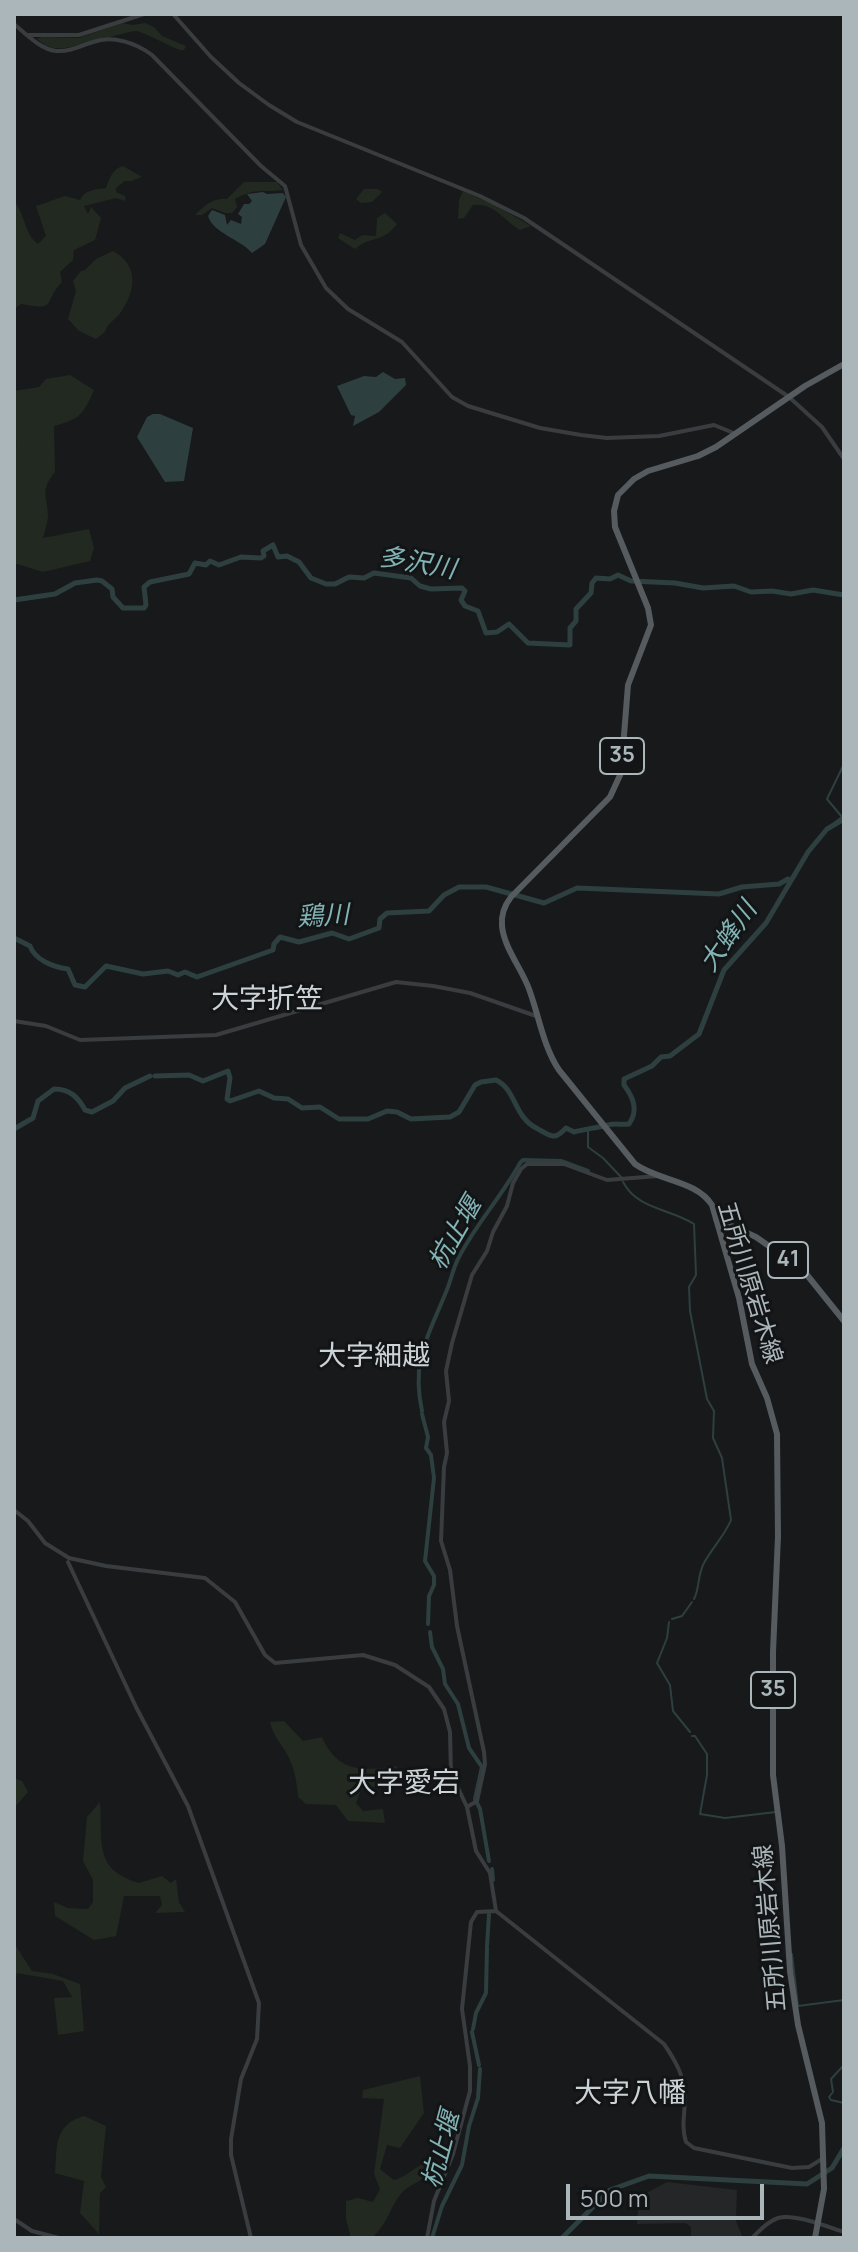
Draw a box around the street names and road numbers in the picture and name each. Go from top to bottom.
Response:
road number: 35 [600,738,644,774]
street label: 五所川原岩木線 [711,1198,787,1368]
road number: 41 [768,1242,808,1278]
road number: 35 [751,1672,795,1708]
street label: 五所川原岩木線 [749,1843,793,2013]

